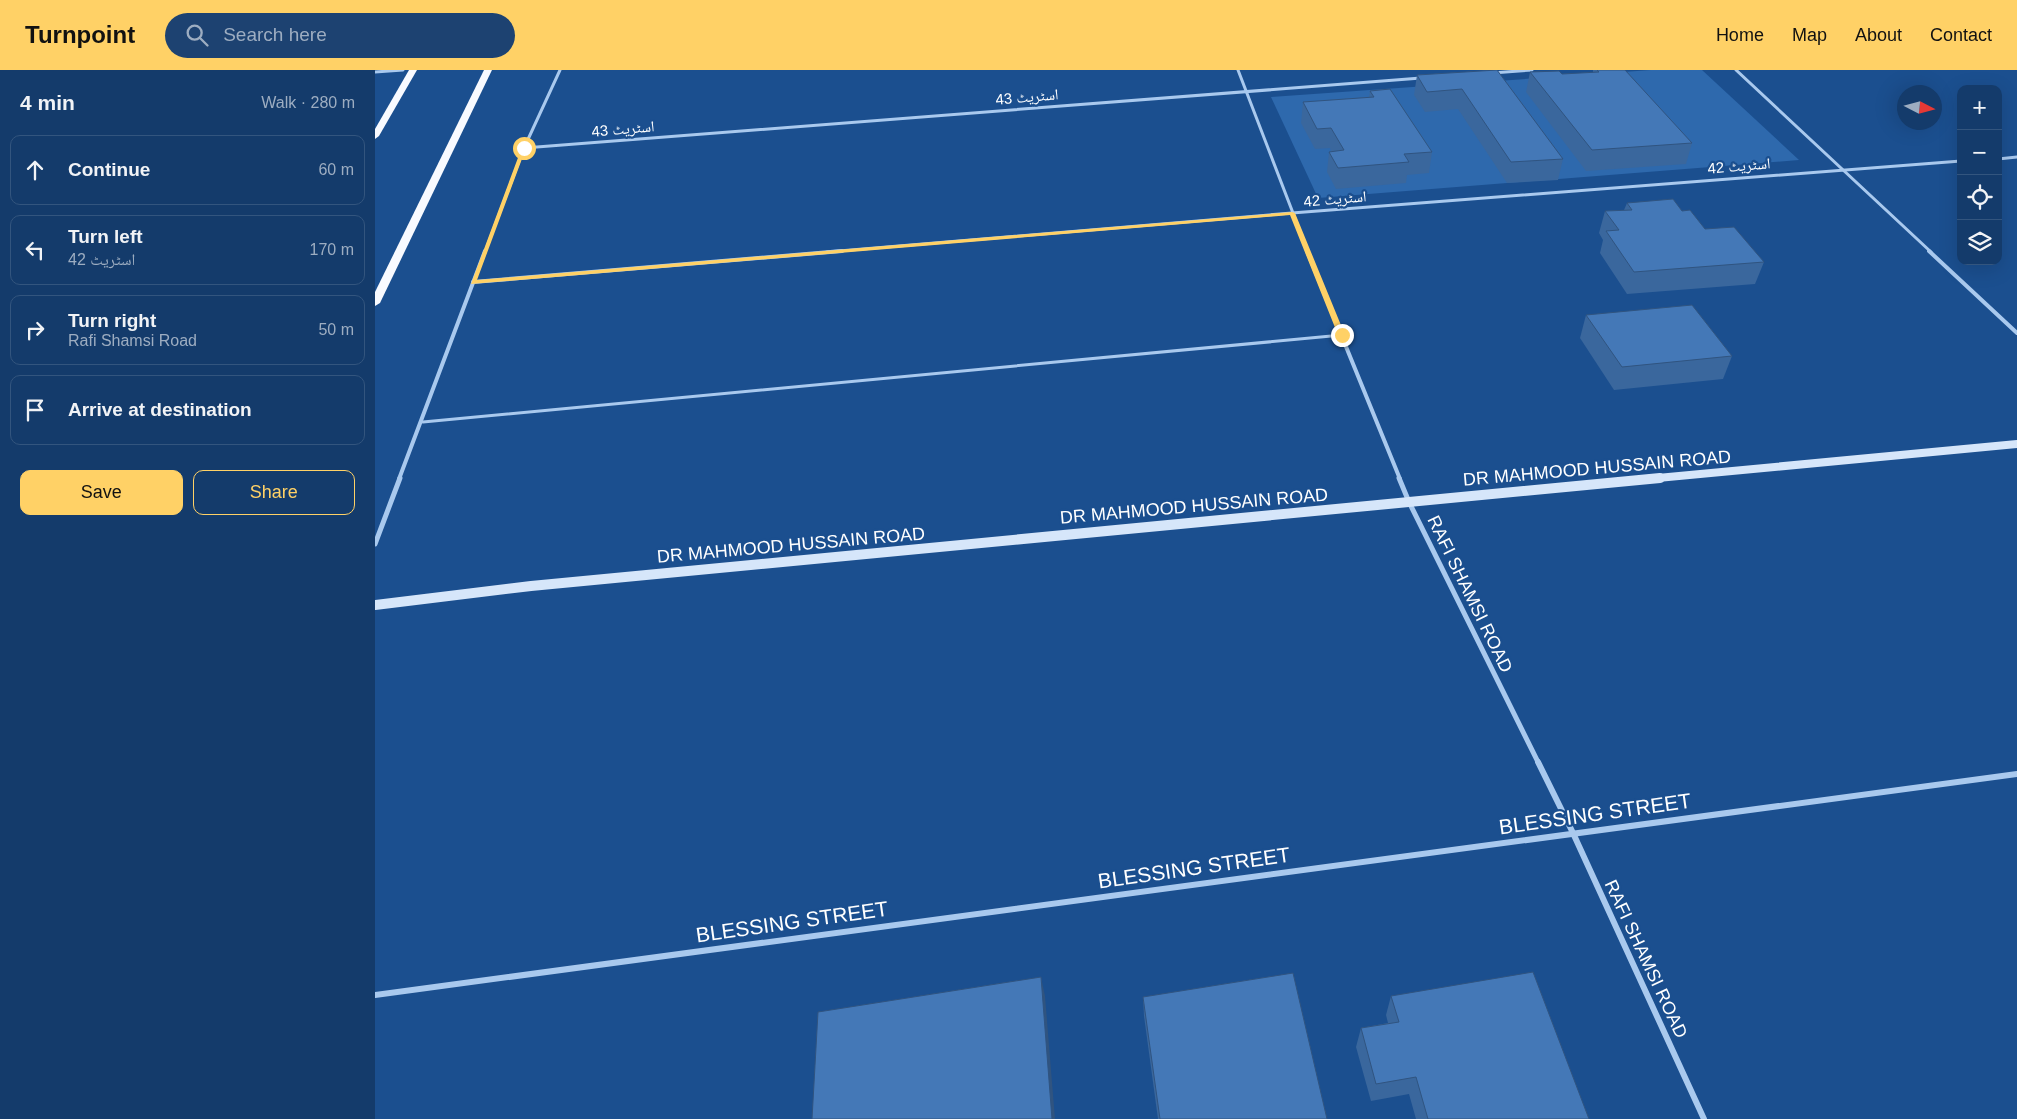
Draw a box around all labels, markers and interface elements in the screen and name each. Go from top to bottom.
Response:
search box [165,13,515,58]
text: Turnpoint [25,21,135,48]
icon: search [183,21,211,49]
text: Search here [223,24,327,45]
text: Home [1716,25,1764,45]
text: Map [1792,25,1827,45]
text: About [1855,25,1902,45]
text: Contact [1930,25,1992,45]
street label: اسٹریٹ 43 [995,85,1059,109]
north arrow [1897,85,1942,130]
map controls [1957,85,2002,265]
button: + [1957,85,2002,130]
text: 4 min [20,91,75,114]
text: Walk · 280 m [261,94,355,111]
street label: اسٹریٹ 43 [591,117,655,141]
button: − [1957,130,2002,175]
route start [513,137,536,160]
street label: اسٹریٹ 42 [1707,154,1771,178]
icon: ahead [21,156,49,184]
text: Continue [68,159,150,180]
text: 60 m [318,161,354,178]
button: locate [1957,175,2002,220]
street label: اسٹریٹ 42 [1303,187,1367,211]
button: layers [1957,220,2002,265]
text: Turn left [68,226,143,247]
icon: left [21,236,49,264]
text: 170 m [310,241,354,258]
text: اسٹریٹ 42 [68,251,135,268]
text: Turn right [68,310,156,331]
icon: right [21,316,49,344]
text: 50 m [318,321,354,338]
route end [1331,324,1354,347]
text: Rafi Shamsi Road [68,332,197,349]
icon: arrive [21,396,49,424]
text: Arrive at destination [68,399,252,420]
street label: DR MAHMOOD HUSSAIN ROAD [1462,446,1732,490]
button: Save [20,470,183,515]
button: Share [193,470,355,515]
street label: DR MAHMOOD HUSSAIN ROAD [1059,484,1329,528]
street label: RAFI SHAMSI ROAD [1423,512,1517,676]
street label: DR MAHMOOD HUSSAIN ROAD [656,523,926,567]
street label: BLESSING STREET [1497,789,1693,838]
street label: BLESSING STREET [1096,843,1292,892]
street label: RAFI SHAMSI ROAD [1601,877,1691,1041]
street label: BLESSING STREET [694,897,890,946]

